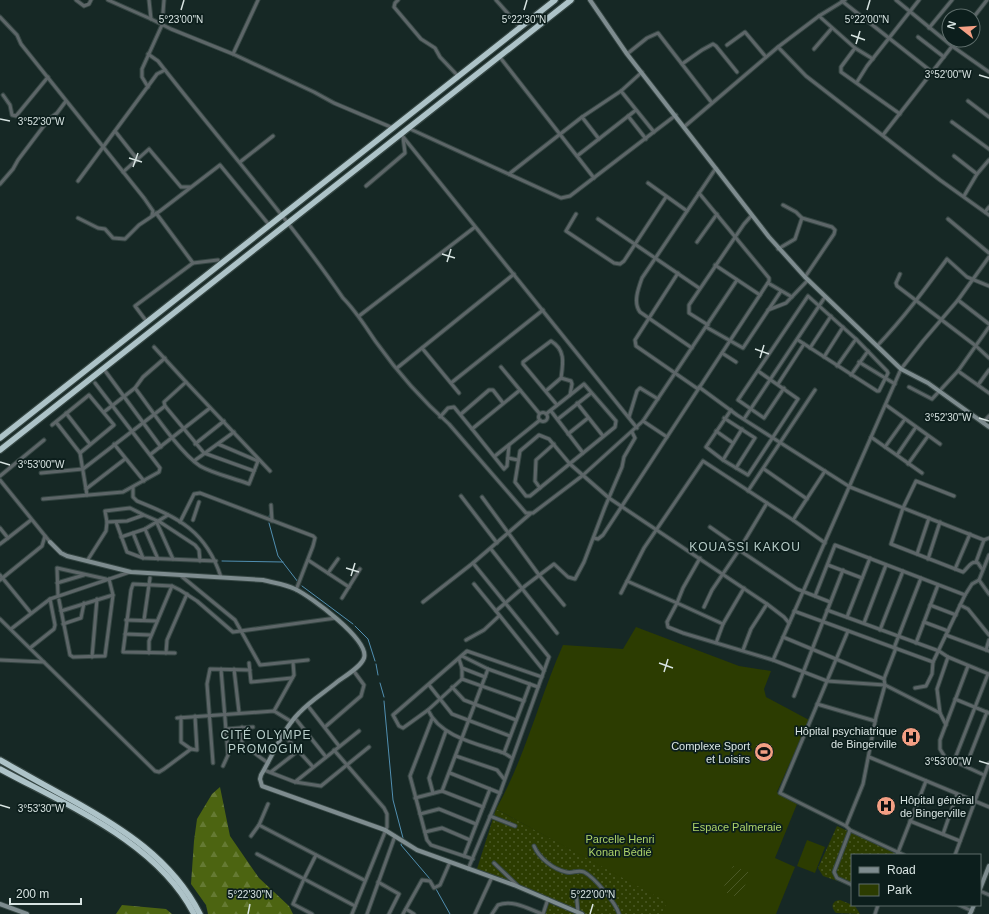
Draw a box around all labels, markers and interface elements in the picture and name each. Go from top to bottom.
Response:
north arrow [941,8,981,48]
text: 5°23'00"N [159,14,203,25]
text: 5°22'30"N [502,14,546,25]
text: 5°22'00"N [845,14,889,25]
text: N [945,19,958,31]
text: 3°52'00"W [925,69,972,80]
text: 3°52'30"W [18,116,65,127]
text: 3°52'30"W [925,412,972,423]
text: 3°53'00"W [18,459,65,470]
district label: KOUASSI KAKOU [689,540,801,554]
place label: Hôpital psychiatrique de Bingerville [795,725,897,750]
hospital icon: Hôpital psychiatrique de Bingerville [900,726,922,748]
district label: CITÉ OLYMPE PROMOGIM [221,727,311,756]
place label: Complexe Sport et Loisirs [671,740,750,765]
sports icon: Complexe Sport et Loisirs [753,741,775,763]
text: 3°53'00"W [925,756,972,767]
place label: Hôpital général de Bingerville [900,794,974,819]
hospital icon: Hôpital général de Bingerville [875,795,897,817]
text: 3°53'30"W [18,803,65,814]
park label: Espace Palmeraie [692,821,782,833]
park label: Parcelle Henri Konan Bédié [585,833,655,858]
legend [851,854,981,906]
text: Road [887,863,916,877]
scale bar [10,880,81,906]
text: Park [887,883,913,897]
text: 200 m [16,887,49,901]
text: 5°22'30"N [228,889,272,900]
text: 5°22'00"N [571,889,615,900]

